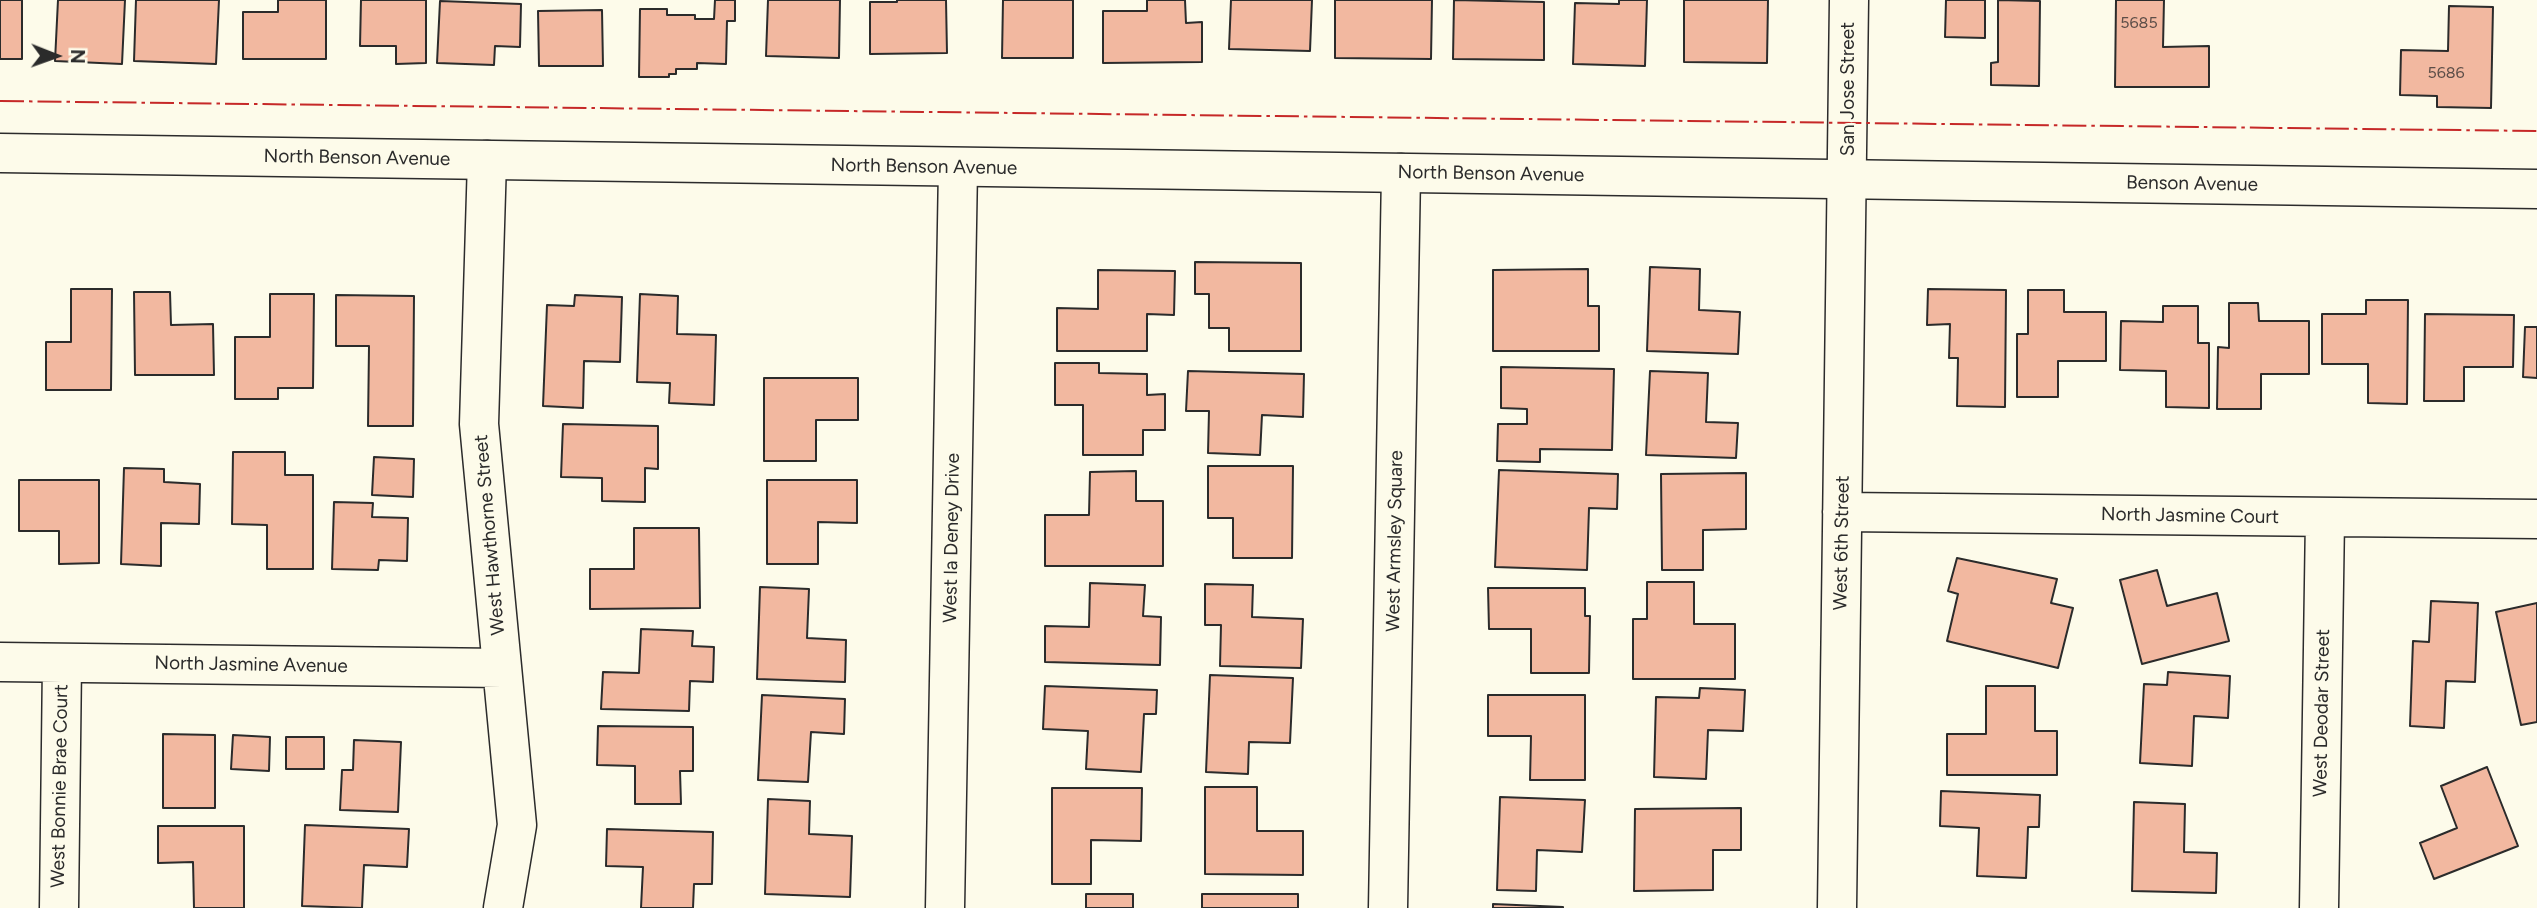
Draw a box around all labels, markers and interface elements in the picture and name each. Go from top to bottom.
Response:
house number: 5685 [2120,13,2158,33]
north arrow [21,21,91,91]
street label: San Jose Street [1837,22,1859,156]
text: N [66,49,89,64]
house number: 5686 [2427,63,2465,83]
street label: North Benson Avenue [264,145,450,171]
street label: North Benson Avenue [831,154,1017,180]
street label: North Benson Avenue [1398,161,1584,187]
street label: Benson Avenue [2126,171,2258,197]
street label: West Hawthorne Street [470,434,510,636]
street label: West Armsley Square [1382,450,1408,632]
street label: West la Deney Drive [939,453,965,623]
street label: West 6th Street [1829,475,1855,611]
street label: North Jasmine Court [2101,503,2279,529]
street label: West Deodar Street [2309,629,2335,797]
street label: North Jasmine Avenue [154,652,348,678]
street label: West Bonnie Brae Court [47,684,73,888]

